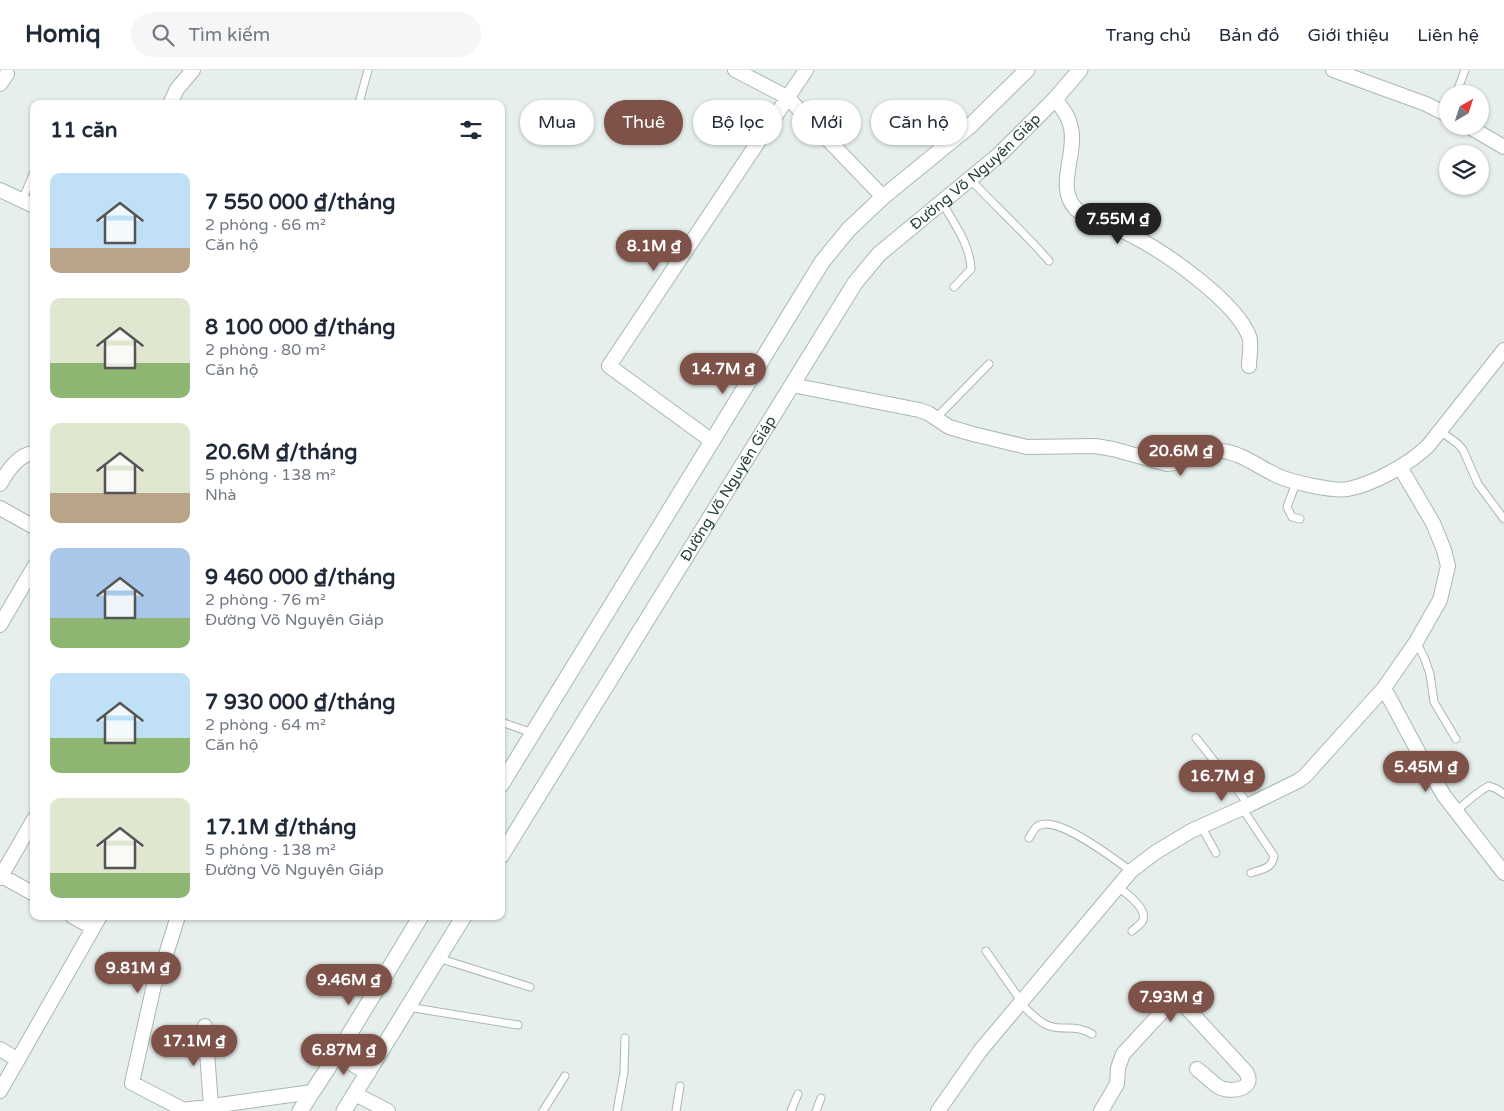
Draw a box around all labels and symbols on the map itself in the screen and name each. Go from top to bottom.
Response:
north arrow [1439,85,1489,135]
street label: Đường Võ Nguyên Giáp [906,110,1044,234]
pin: 7.55M ₫ [1072,202,1164,245]
pin: 8.1M ₫ [613,230,695,272]
pin: 14.7M ₫ [677,352,769,395]
street label: Đường Võ Nguyên Giáp [676,412,780,565]
pin: 20.6M ₫ [1135,434,1227,477]
pin: 5.45M ₫ [1380,750,1472,793]
pin: 16.7M ₫ [1176,760,1268,802]
pin: 9.81M ₫ [92,952,184,994]
pin: 9.46M ₫ [303,964,395,1006]
pin: 7.93M ₫ [1125,980,1217,1023]
pin: 17.1M ₫ [148,1024,240,1067]
pin: 6.87M ₫ [298,1034,390,1076]

